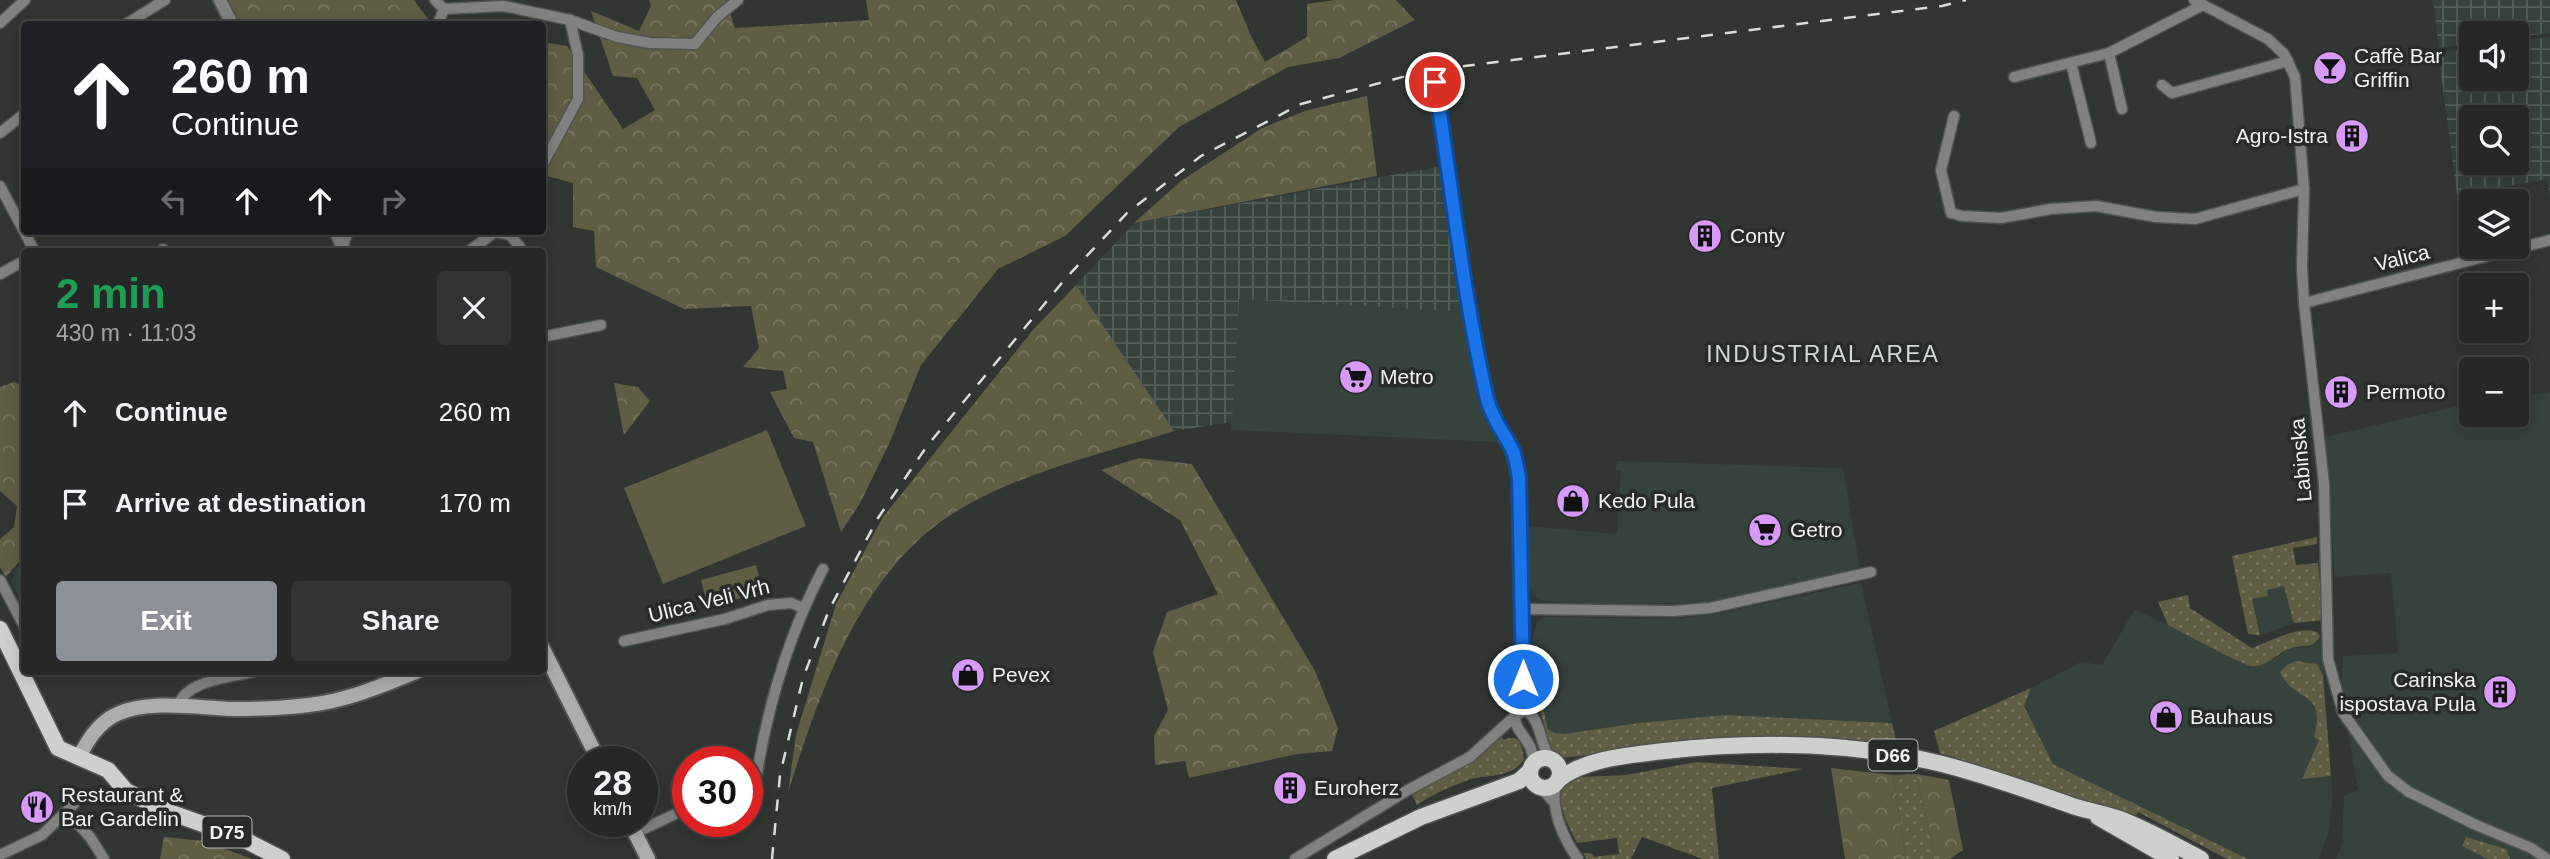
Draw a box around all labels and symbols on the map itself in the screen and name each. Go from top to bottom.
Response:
place label: Caffè Bar Griffin [2354,44,2442,91]
bar icon: Caffè Bar Griffin [2311,49,2349,87]
pin [1405,52,1465,112]
building icon: Agro-Istra [2333,117,2371,155]
place label: Agro-Istra [2236,124,2328,147]
building icon: Conty [1686,217,1724,255]
place label: Conty [1730,224,1785,247]
street label: Valica [2372,240,2432,275]
district label: INDUSTRIAL AREA [1706,341,1940,367]
supermarket icon: Metro [1337,358,1375,396]
place label: Metro [1380,365,1434,388]
building icon: Permoto [2322,373,2360,411]
place label: Permoto [2366,380,2445,403]
street label: Labinska [2285,417,2316,503]
shop icon: Kedo Pula [1554,482,1592,520]
place label: Kedo Pula [1598,489,1695,512]
supermarket icon: Getro [1746,511,1784,549]
place label: Getro [1790,518,1843,541]
street label: Ulica Veli Vrh [646,574,772,627]
position arrow [1486,642,1560,716]
shop icon: Pevex [949,656,987,694]
place label: Pevex [992,663,1051,686]
place label: Carinska ispostava Pula [2339,668,2476,715]
building icon: Carinska ispostava Pula [2481,673,2519,711]
shop icon: Bauhaus [2147,698,2185,736]
place label: Bauhaus [2190,705,2273,728]
road number: D66 [1868,740,1918,770]
speed limit sign: 30 [672,746,763,837]
building icon: Euroherz [1271,769,1309,807]
place label: Euroherz [1314,776,1399,799]
place label: Restaurant & Bar Gardelin [61,783,184,830]
restaurant icon: Restaurant & Bar Gardelin [18,788,56,826]
road number: D75 [202,817,252,848]

